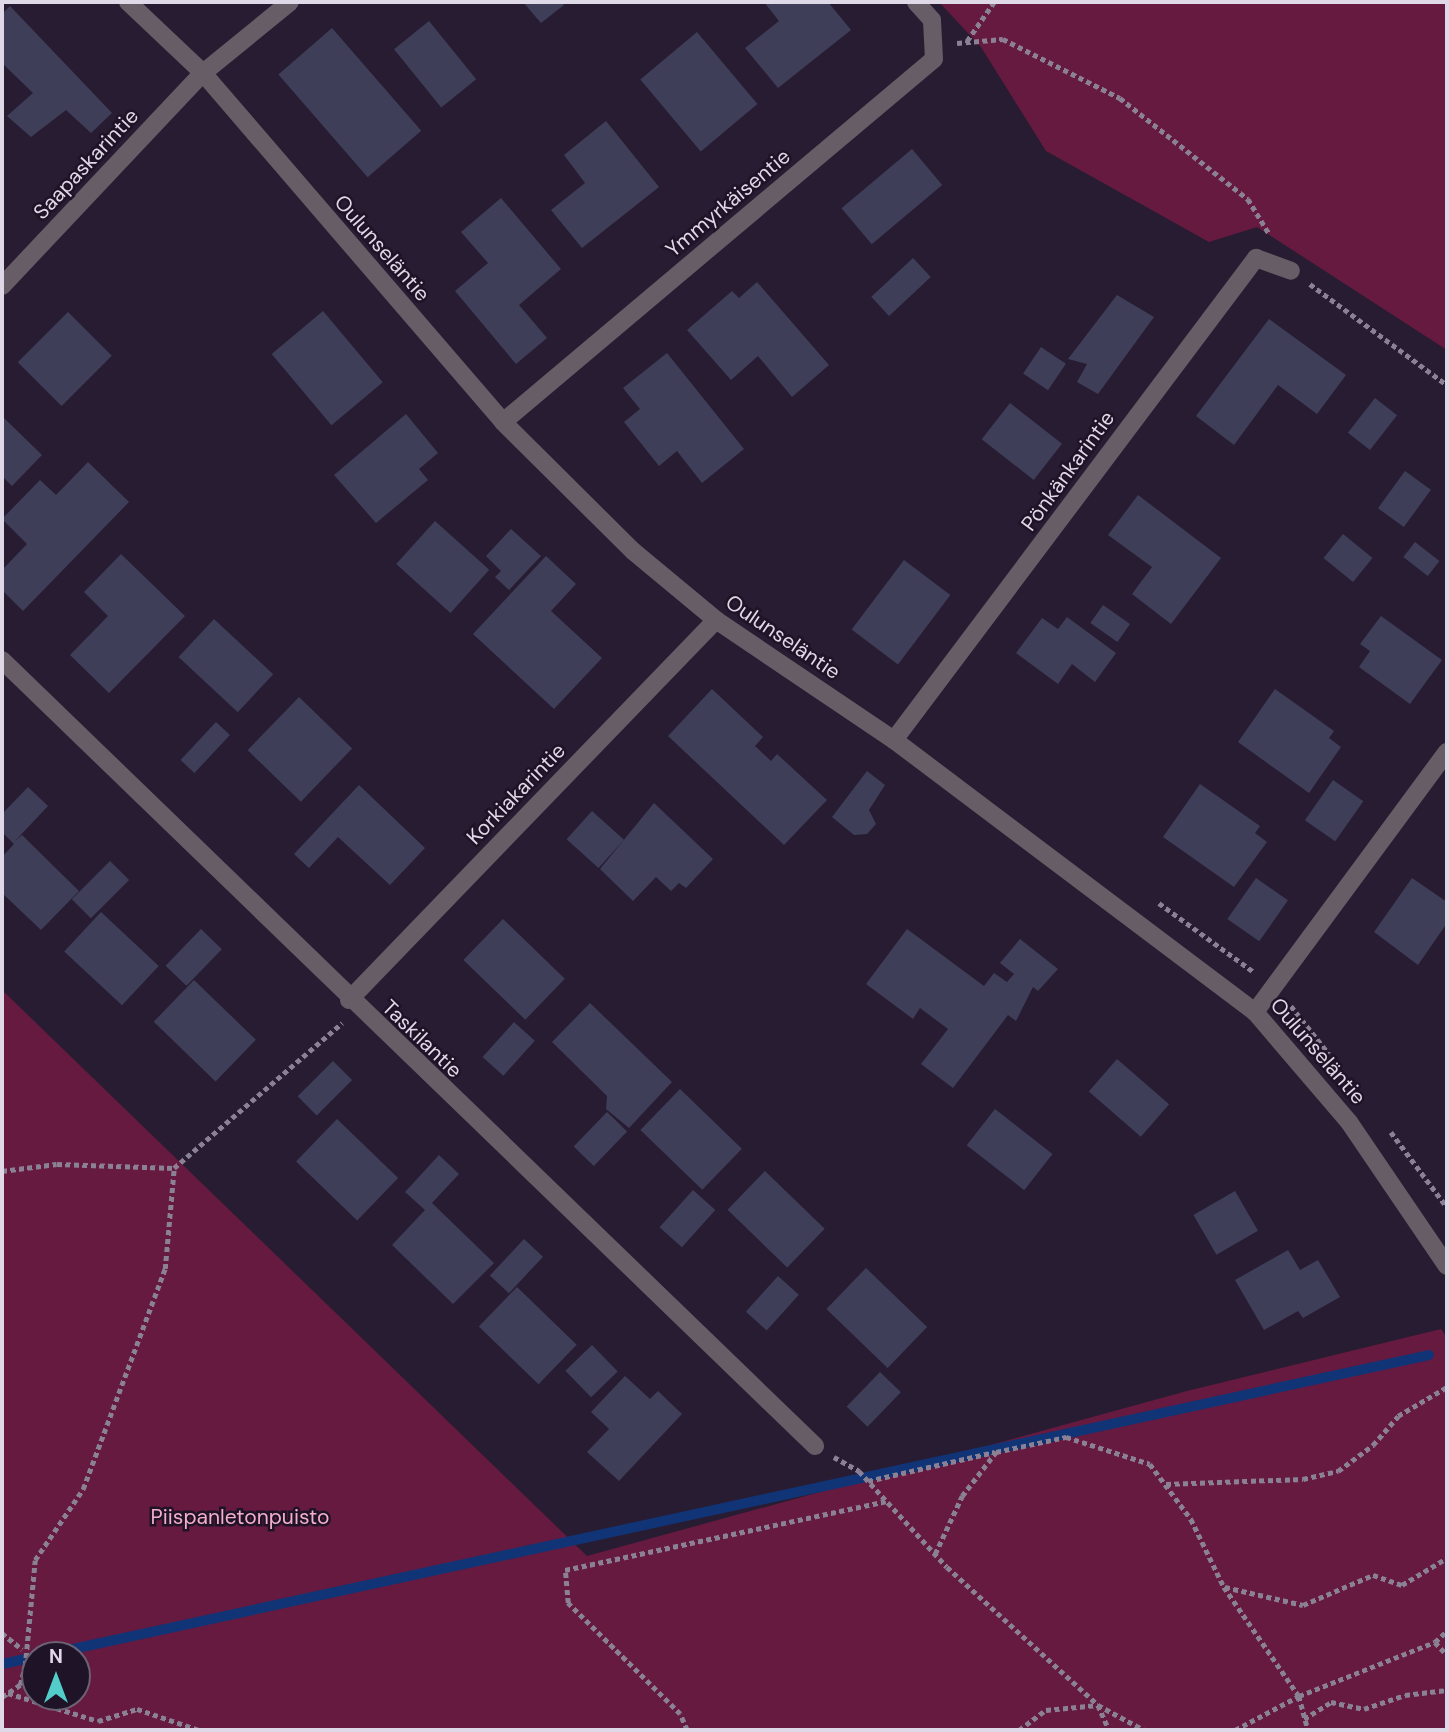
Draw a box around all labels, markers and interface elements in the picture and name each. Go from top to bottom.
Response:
street label: Saapaskarintie [28,103,144,225]
street label: Ymmyrkäisentie [661,144,795,262]
street label: Oulunseläntie [329,190,435,306]
street label: Pönkänkarintie [1016,406,1120,536]
street label: Oulunseläntie [721,589,845,685]
street label: Korkiakarintie [461,738,571,850]
street label: Oulunseläntie [1265,993,1371,1109]
street label: Taskilantie [377,995,467,1083]
park label: Piispanletonpuisto [151,1504,329,1530]
north arrow [21,1641,91,1711]
text: N [49,1644,63,1669]

